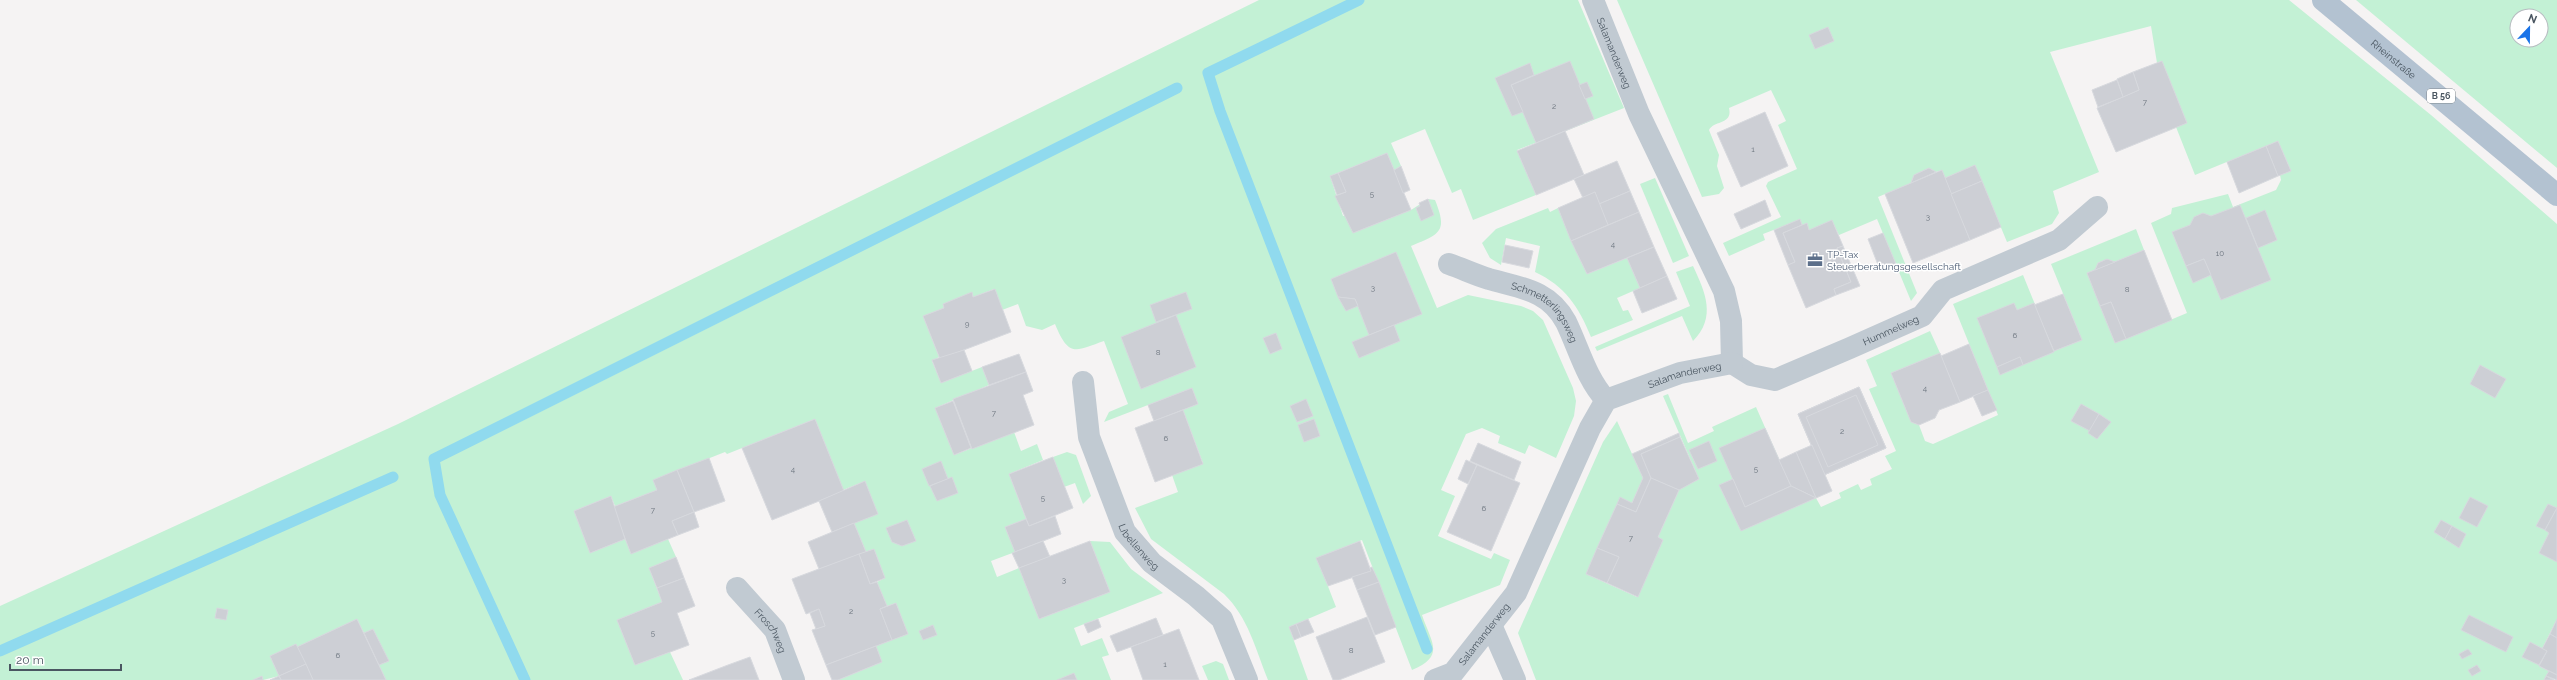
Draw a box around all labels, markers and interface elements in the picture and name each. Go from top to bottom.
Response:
north arrow [2509,8,2549,48]
text: N [2526,12,2539,27]
street label: Salamanderweg [1595,16,1633,90]
street label: Rheinstraße [2369,38,2418,81]
road number: B 56 [2427,89,2455,103]
house number: 7 [2143,97,2148,107]
house number: 2 [1552,101,1556,111]
house number: 1 [1751,144,1755,154]
house number: 5 [1370,189,1375,199]
house number: 3 [1926,212,1930,222]
house number: 4 [1611,239,1616,249]
house number: 10 [2216,248,2224,258]
place label: TP-Tax Steuerberatungsgesellschaft [1827,249,1962,272]
office icon: TP-Tax Steuerberatungsgesellschaft [1806,251,1824,269]
street label: Schmetterlingsweg [1510,280,1579,344]
house number: 3 [1371,283,1375,293]
house number: 8 [2125,284,2130,294]
street label: Hummelweg [1861,313,1921,348]
house number: 9 [965,319,970,329]
house number: 6 [2013,330,2018,340]
house number: 8 [1156,347,1161,357]
street label: Salamanderweg [1646,360,1722,390]
house number: 4 [1923,383,1928,393]
house number: 7 [992,408,997,418]
house number: 2 [1840,426,1844,436]
house number: 6 [1164,433,1169,443]
house number: 4 [791,464,796,474]
house number: 5 [1754,464,1759,474]
house number: 5 [1041,493,1046,503]
house number: 6 [1482,503,1487,513]
house number: 7 [651,505,656,515]
street label: Libellenweg [1116,522,1161,572]
house number: 7 [1629,533,1634,543]
house number: 3 [1062,575,1066,585]
street label: Salamanderweg [1456,601,1512,667]
house number: 2 [849,606,853,616]
street label: Froschweg [752,607,788,654]
house number: 5 [651,628,656,638]
house number: 8 [1349,645,1354,655]
scale bar [10,646,121,672]
house number: 6 [336,650,341,660]
text: 20 m [16,653,44,667]
house number: 1 [1163,659,1167,669]

